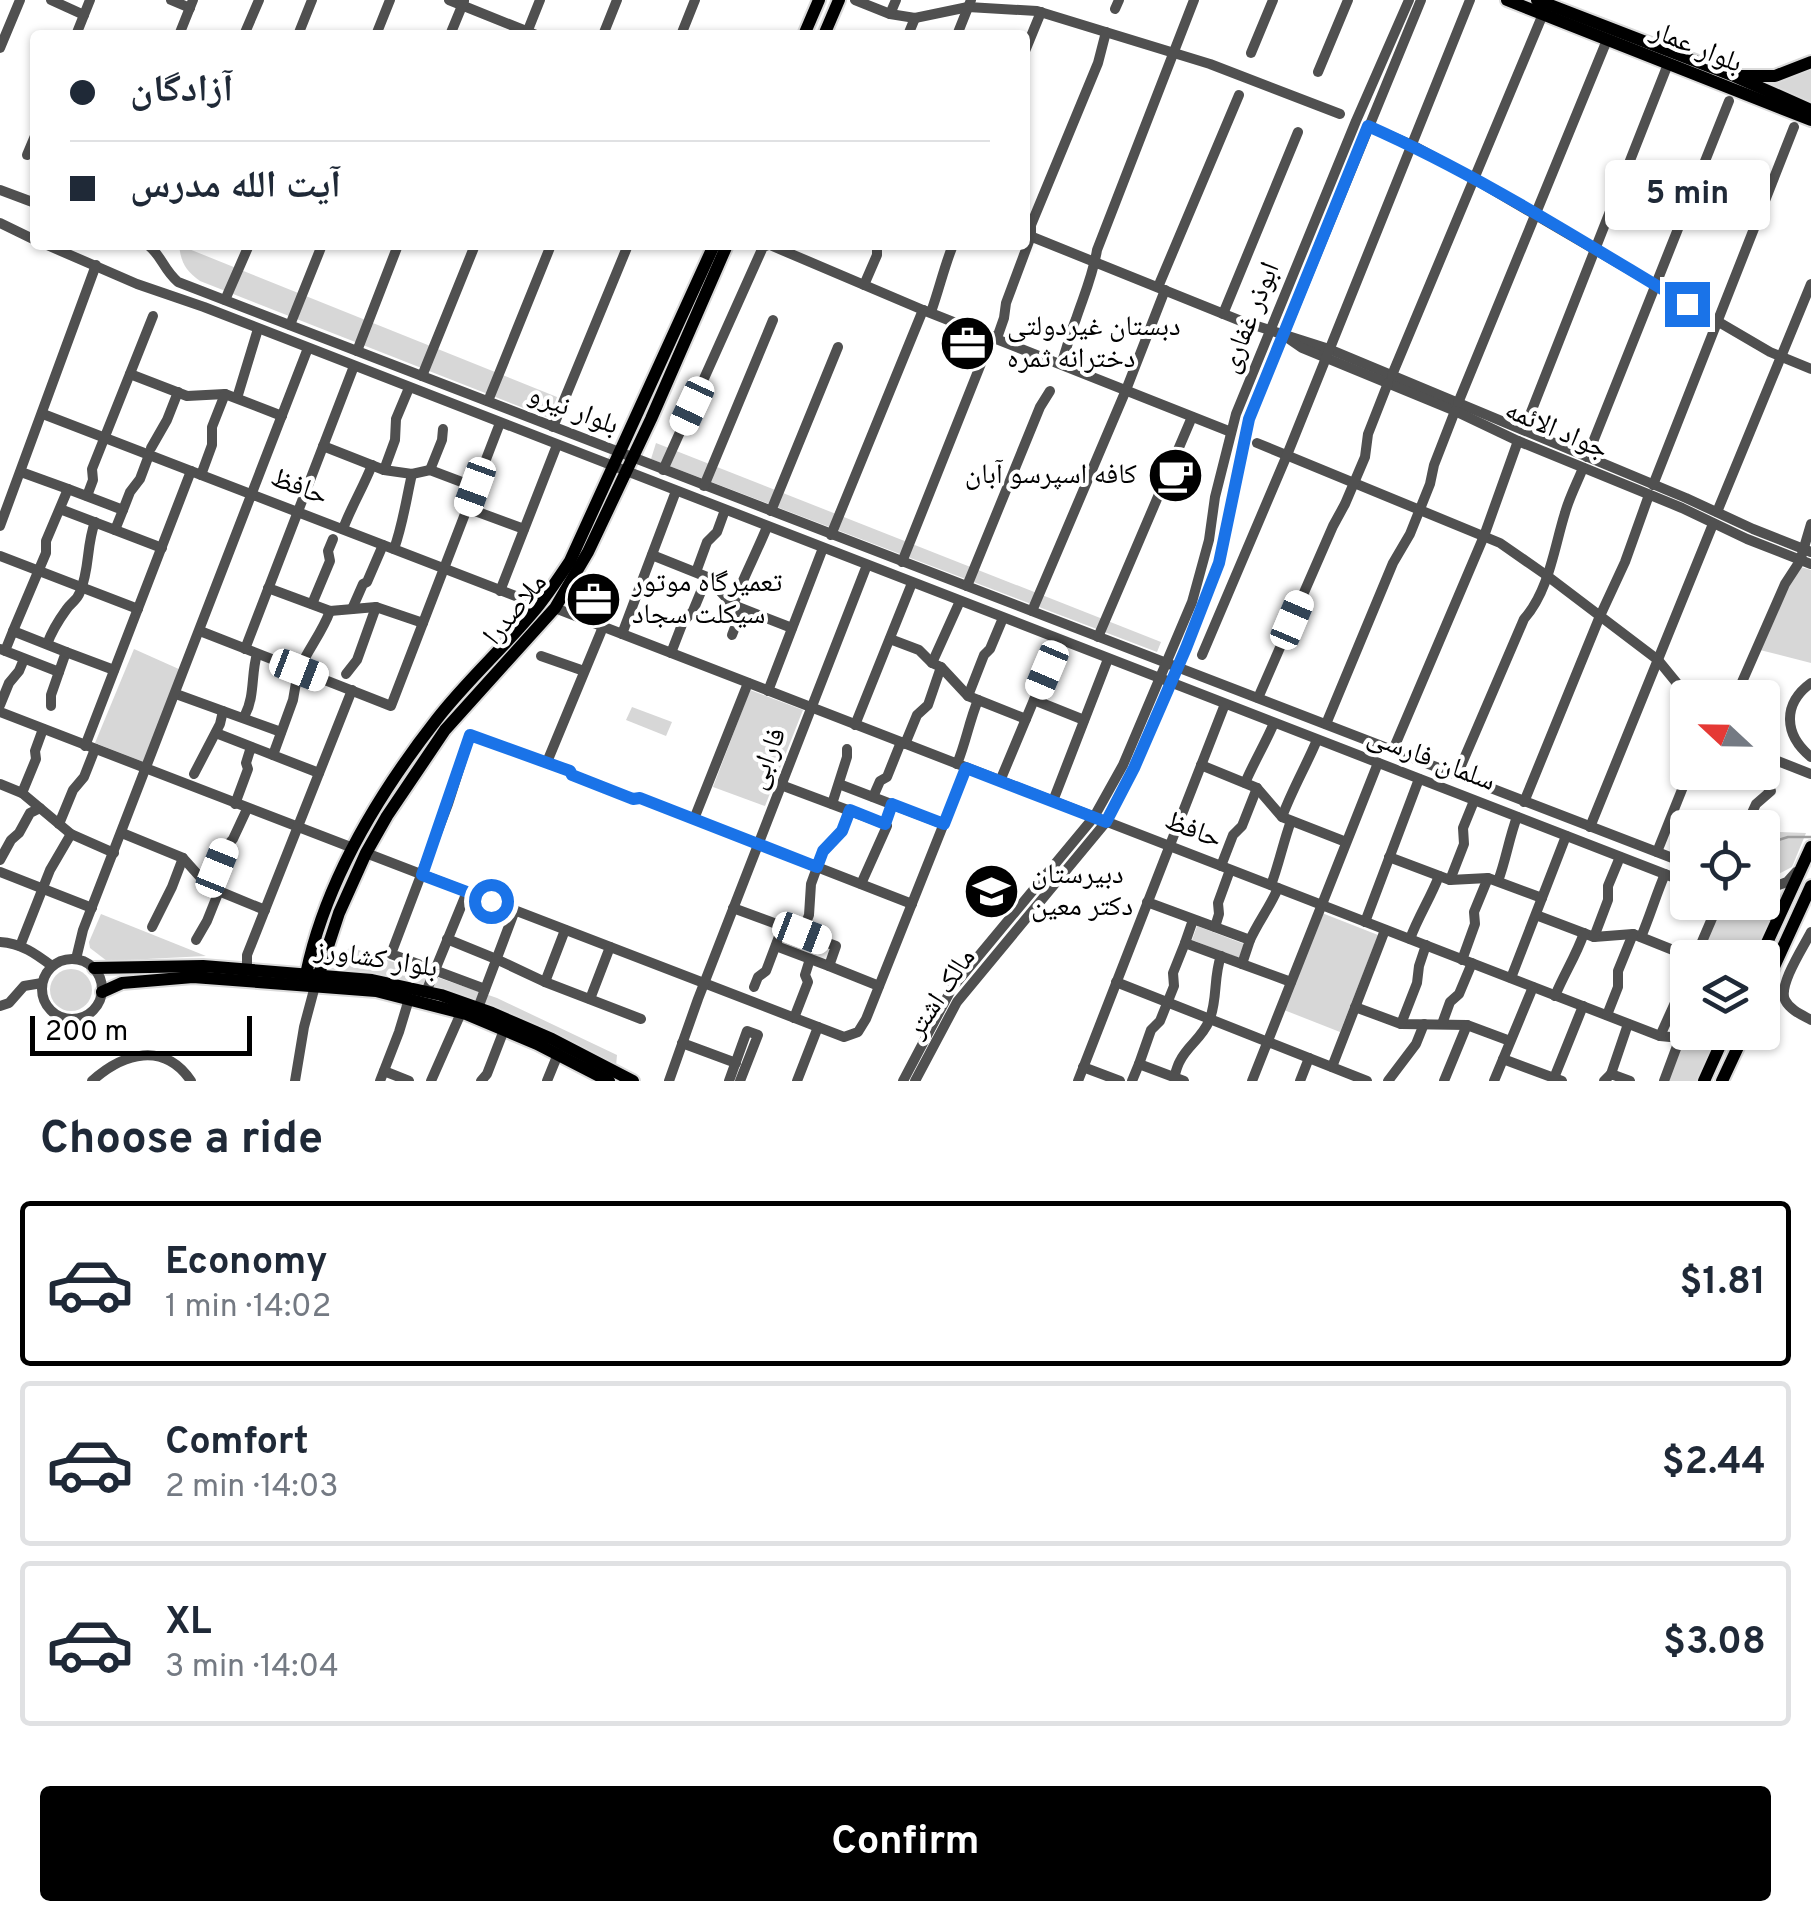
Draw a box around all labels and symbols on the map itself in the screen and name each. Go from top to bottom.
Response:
street label: بلوار عمار [1644,13,1747,83]
callout: 5 min [1604,159,1770,229]
street label: ابوذر غفاری [1212,257,1290,379]
route end [1665,282,1710,327]
place label: دبستان غیردولتی دخترانه ثمره [1007,310,1181,378]
office icon: دبستان غیردولتی دخترانه ثمره [938,314,998,374]
car [666,372,718,440]
street label: بلوار نیرو [523,377,623,445]
street label: جواد الائمه [1499,393,1613,469]
cafe icon: کافه اسپرسو آبان [1146,446,1206,506]
car [451,454,499,520]
place label: کافه اسپرسو آبان [965,458,1137,494]
street label: حافظ [265,461,333,515]
place label: تعمیرگاه موتور سیکلت سجاد [631,566,782,634]
street label: ملاصدرا [476,567,556,653]
office icon: تعمیرگاه موتور سیکلت سجاد [563,570,623,630]
car [1266,587,1318,653]
car [1021,637,1073,703]
car [266,645,332,695]
north arrow [1670,680,1780,790]
street label: سلمان فارسی [1362,719,1500,801]
street label: فارابی [740,723,796,795]
street label: حافظ [1159,804,1227,858]
car [192,835,242,901]
place label: دبیرستان دکتر معین [1031,858,1133,926]
school or university icon: دبیرستان دکتر معین [962,862,1022,922]
route start [469,879,514,924]
car [769,908,835,958]
street label: بلوار کشاورز [311,932,440,987]
street label: مالک اشتر [898,942,985,1047]
scale bar [30,1011,252,1056]

